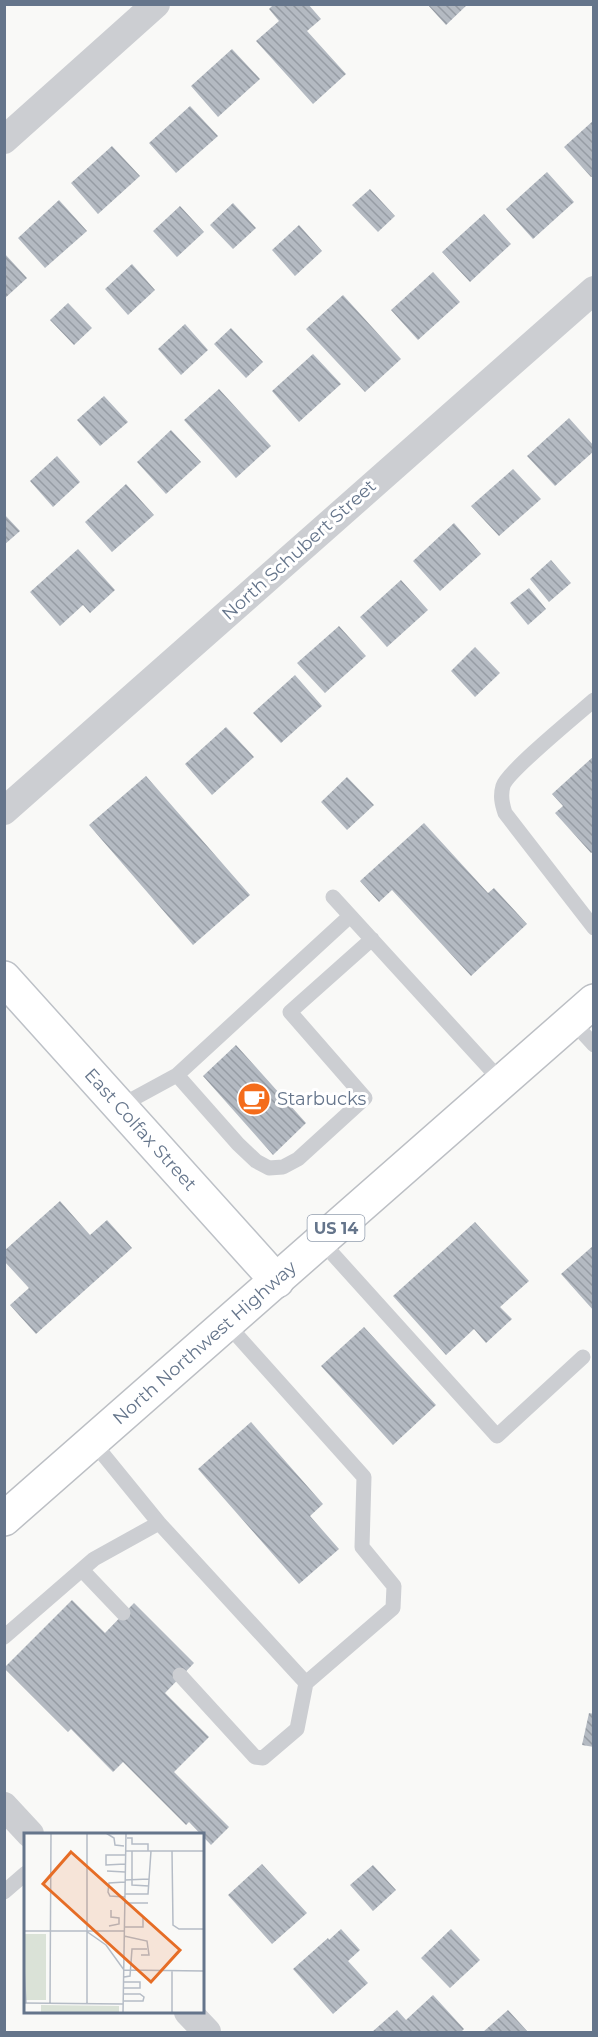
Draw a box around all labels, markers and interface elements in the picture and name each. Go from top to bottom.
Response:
street label: North Schubert Street [217,475,381,625]
street label: East Colfax Street [80,1064,201,1195]
cafe icon: Starbucks [236,1081,272,1117]
place label: Starbucks [277,1088,366,1110]
road number: US 14 [308,1215,364,1241]
street label: North Northwest Highway [108,1256,301,1429]
inset map [24,1833,204,2013]

